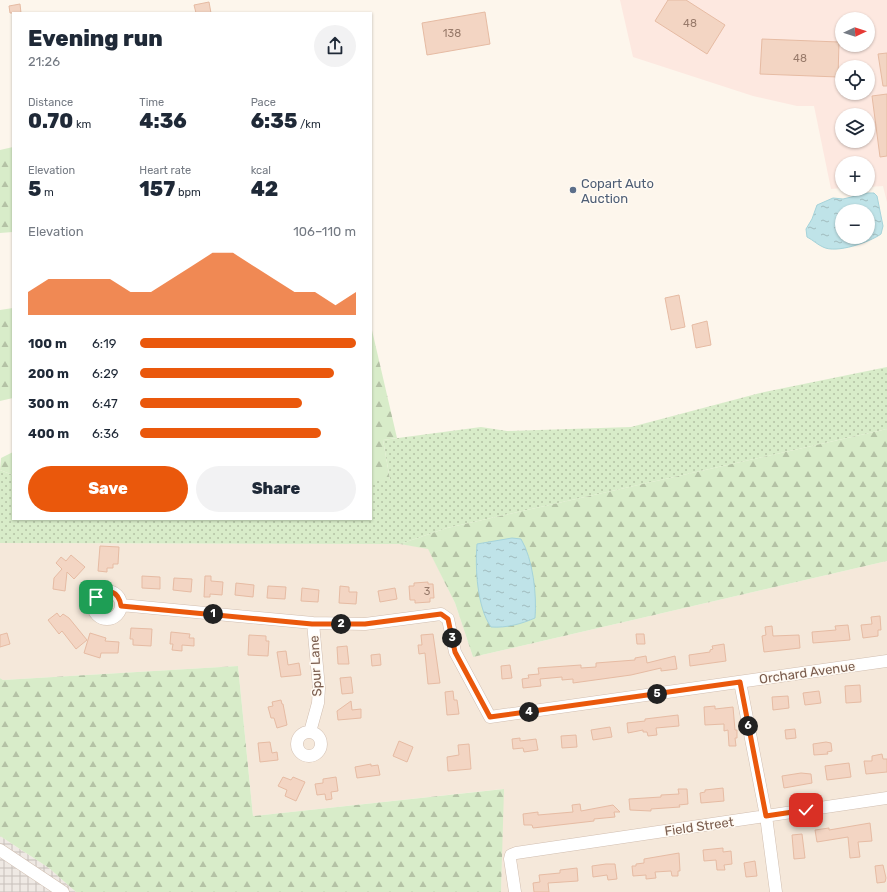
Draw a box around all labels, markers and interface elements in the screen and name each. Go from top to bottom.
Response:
north arrow [835,12,875,52]
map controls [835,12,875,244]
house number: 48 [683,17,697,30]
text: Evening run [28,25,163,52]
button: share [314,25,356,67]
house number: 138 [443,27,461,40]
house number: 48 [793,52,807,65]
text: 21:26 [28,54,60,69]
button: locate [835,60,875,100]
text: Distance [28,96,73,109]
text: Time [139,96,164,109]
text: Pace [251,96,276,109]
button: layers [835,108,875,148]
text: 0.70 [28,109,73,133]
text: 4:36 [139,109,187,133]
text: 6:35 [251,109,297,133]
text: km [73,118,91,131]
text: /km [297,118,321,131]
button: + [835,156,875,196]
text: Elevation [28,164,75,177]
text: Heart rate [139,164,191,177]
text: kcal [251,164,271,177]
place label: Copart Auto Auction [581,176,654,206]
text: 5 [28,177,41,201]
text: 157 [139,177,175,201]
text: 42 [251,177,278,201]
marker: Copart Auto Auction [568,185,578,195]
text: m [41,186,54,199]
text: bpm [175,186,201,199]
button: − [835,204,875,244]
text: Elevation [28,224,84,239]
text: 106–110 m [293,224,356,239]
text: 100 m [28,336,67,351]
text: 6:19 [92,336,116,351]
text: 200 m [28,366,69,381]
text: 6:29 [92,366,119,381]
text: 300 m [28,396,69,411]
text: 6:47 [92,396,118,411]
text: 400 m [28,426,69,441]
text: 6:36 [92,426,119,441]
button: Save [28,466,188,512]
button: Share [196,466,356,512]
pin [79,580,113,614]
house number: 3 [424,585,431,598]
icon: arrive [85,586,107,608]
pin: 1 [203,604,223,624]
text: 1 [210,607,216,620]
pin: 2 [331,614,351,634]
text: 2 [337,617,345,630]
pin: 3 [442,628,462,648]
text: 3 [448,631,456,644]
street label: Spur Lane [306,635,325,697]
street label: Orchard Avenue [758,658,856,687]
pin: 5 [647,684,667,704]
text: 5 [653,687,661,700]
pin: 4 [519,702,539,722]
text: 4 [525,705,533,718]
pin: 6 [738,716,758,736]
text: 6 [744,719,752,732]
pin [789,793,823,827]
icon: check [795,799,817,821]
street label: Field Street [664,814,735,839]

